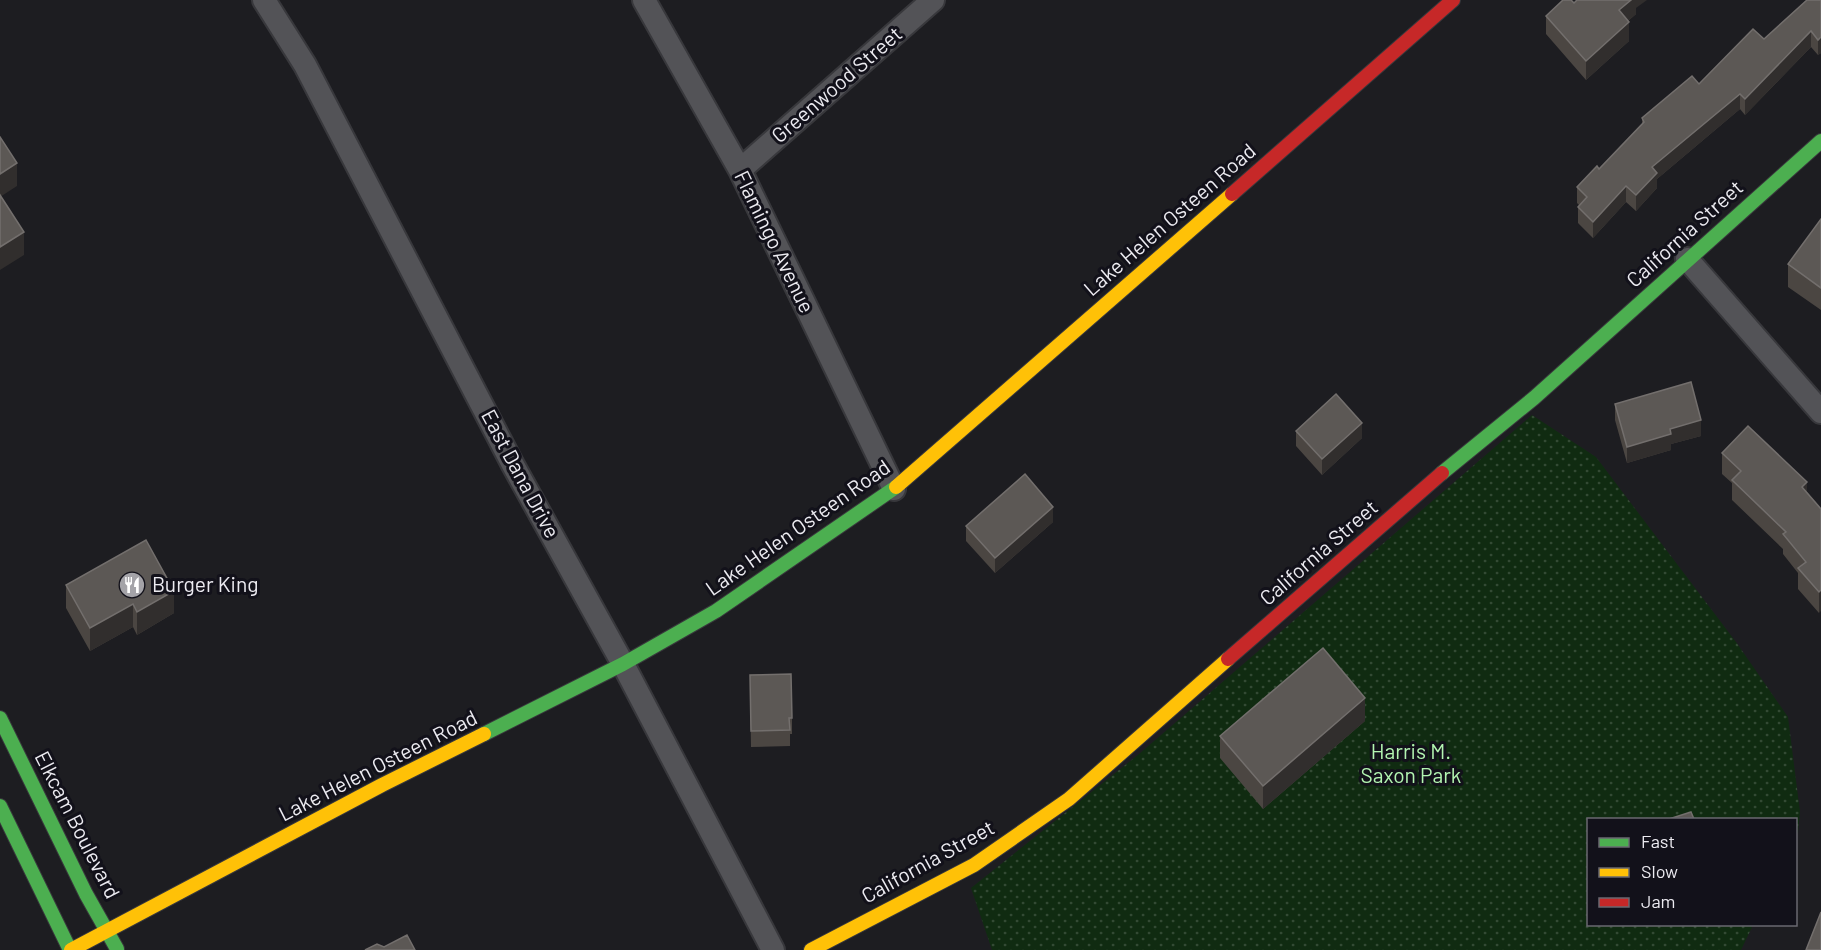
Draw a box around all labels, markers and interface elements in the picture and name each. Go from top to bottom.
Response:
street label: Greenwood Street [766,20,906,147]
street label: Lake Helen Osteen Road [1078,137,1260,300]
street label: Flamingo Avenue [730,166,821,317]
street label: California Street [1621,174,1747,292]
street label: East Dana Drive [477,405,566,542]
street label: Lake Helen Osteen Road [700,454,894,600]
street label: California Street [1254,494,1382,610]
restaurant icon: Burger King [117,570,147,600]
place label: Burger King [152,571,259,596]
street label: Lake Helen Osteen Road [274,704,481,826]
park label: Harris M. Saxon Park [1361,738,1461,787]
street label: Elkcam Boulevard [30,746,126,902]
street label: California Street [856,814,998,908]
legend [1587,818,1797,926]
text: Fast [1641,830,1675,852]
text: Slow [1641,860,1678,882]
text: Jam [1641,890,1675,912]

